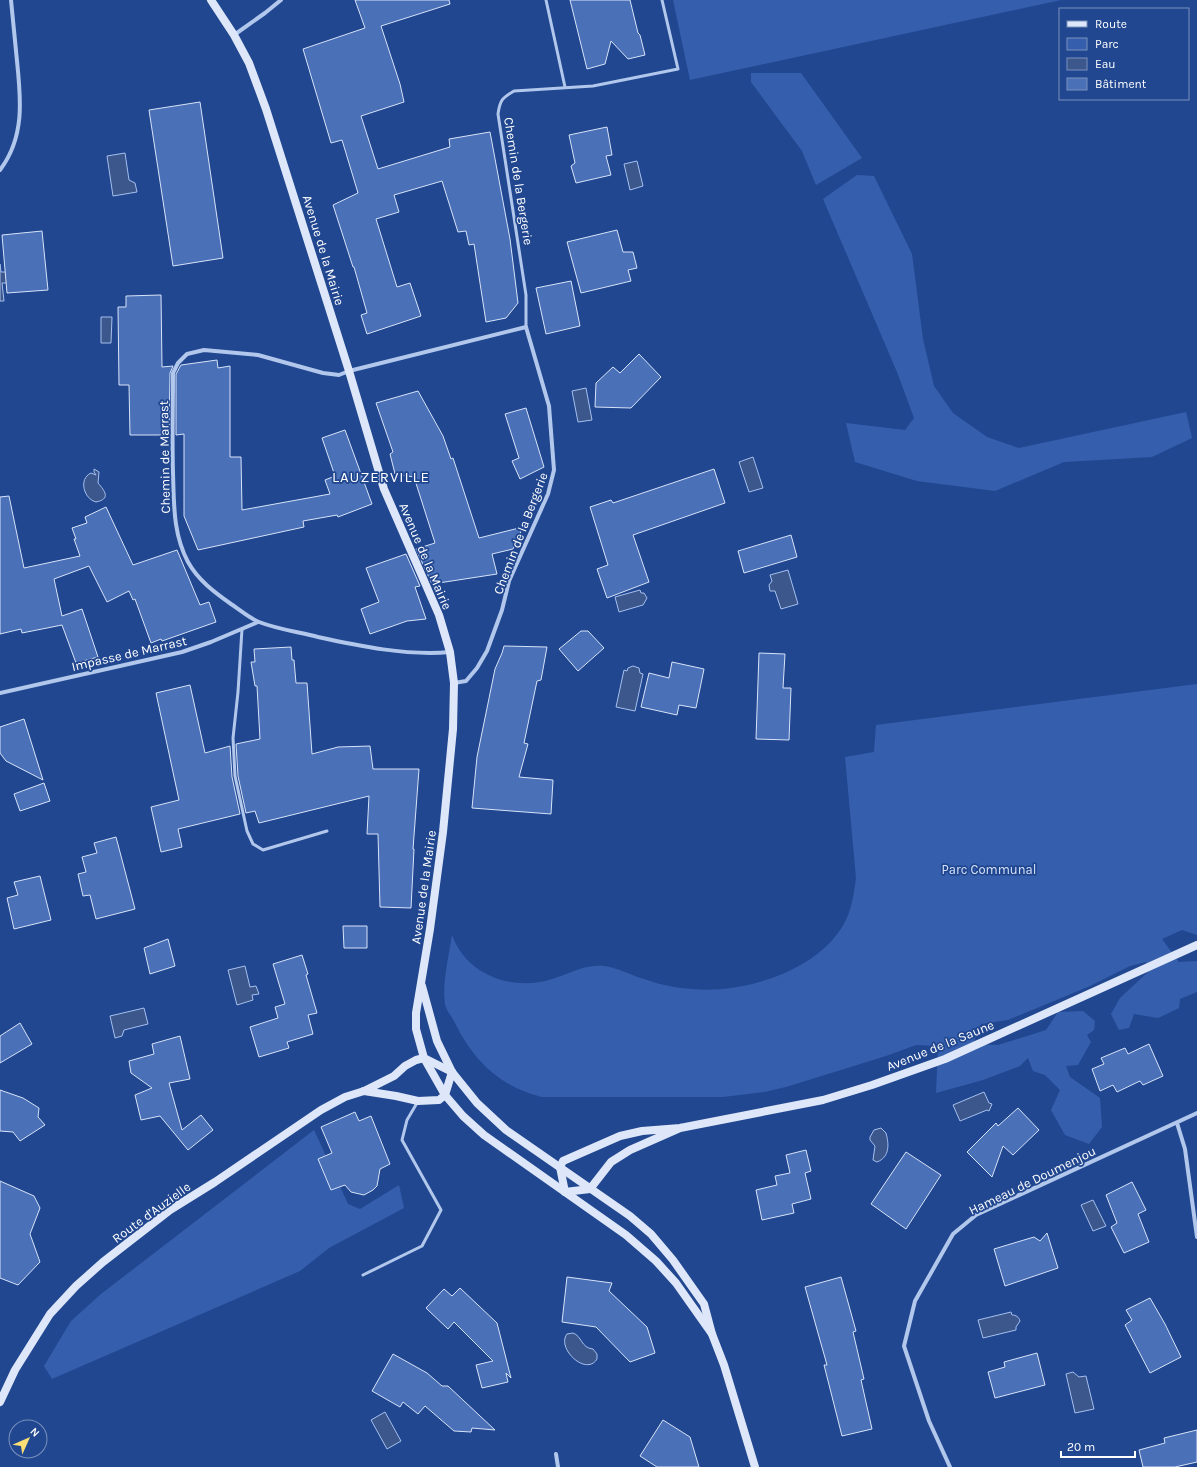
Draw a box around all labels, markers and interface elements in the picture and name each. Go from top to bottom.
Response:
legend [1059,8,1189,100]
text: Route [1095,17,1127,31]
text: Parc [1095,37,1119,51]
text: Eau [1095,57,1116,71]
text: Bâtiment [1095,77,1147,91]
street label: Chemin de la Bergerie [501,116,536,246]
street label: Avenue de la Mairie [300,193,348,307]
street label: Chemin de Marrast [156,400,173,514]
district label: LAUZERVILLE [332,468,430,486]
street label: Chemin de la Bergerie [490,470,551,596]
street label: Avenue de la Mairie [396,501,455,612]
street label: Impasse de Marrast [70,633,188,674]
street label: Avenue de la Mairie [408,829,439,945]
park label: Parc Communal [942,862,1036,877]
street label: Avenue de la Saune [884,1017,996,1074]
street label: Hameau de Doumenjou [966,1143,1098,1218]
street label: Route d'Auzielle [109,1179,194,1246]
north arrow [8,1419,48,1459]
text: N [27,1425,42,1440]
scale bar [1061,1433,1135,1459]
text: 20 m [1067,1440,1095,1454]

